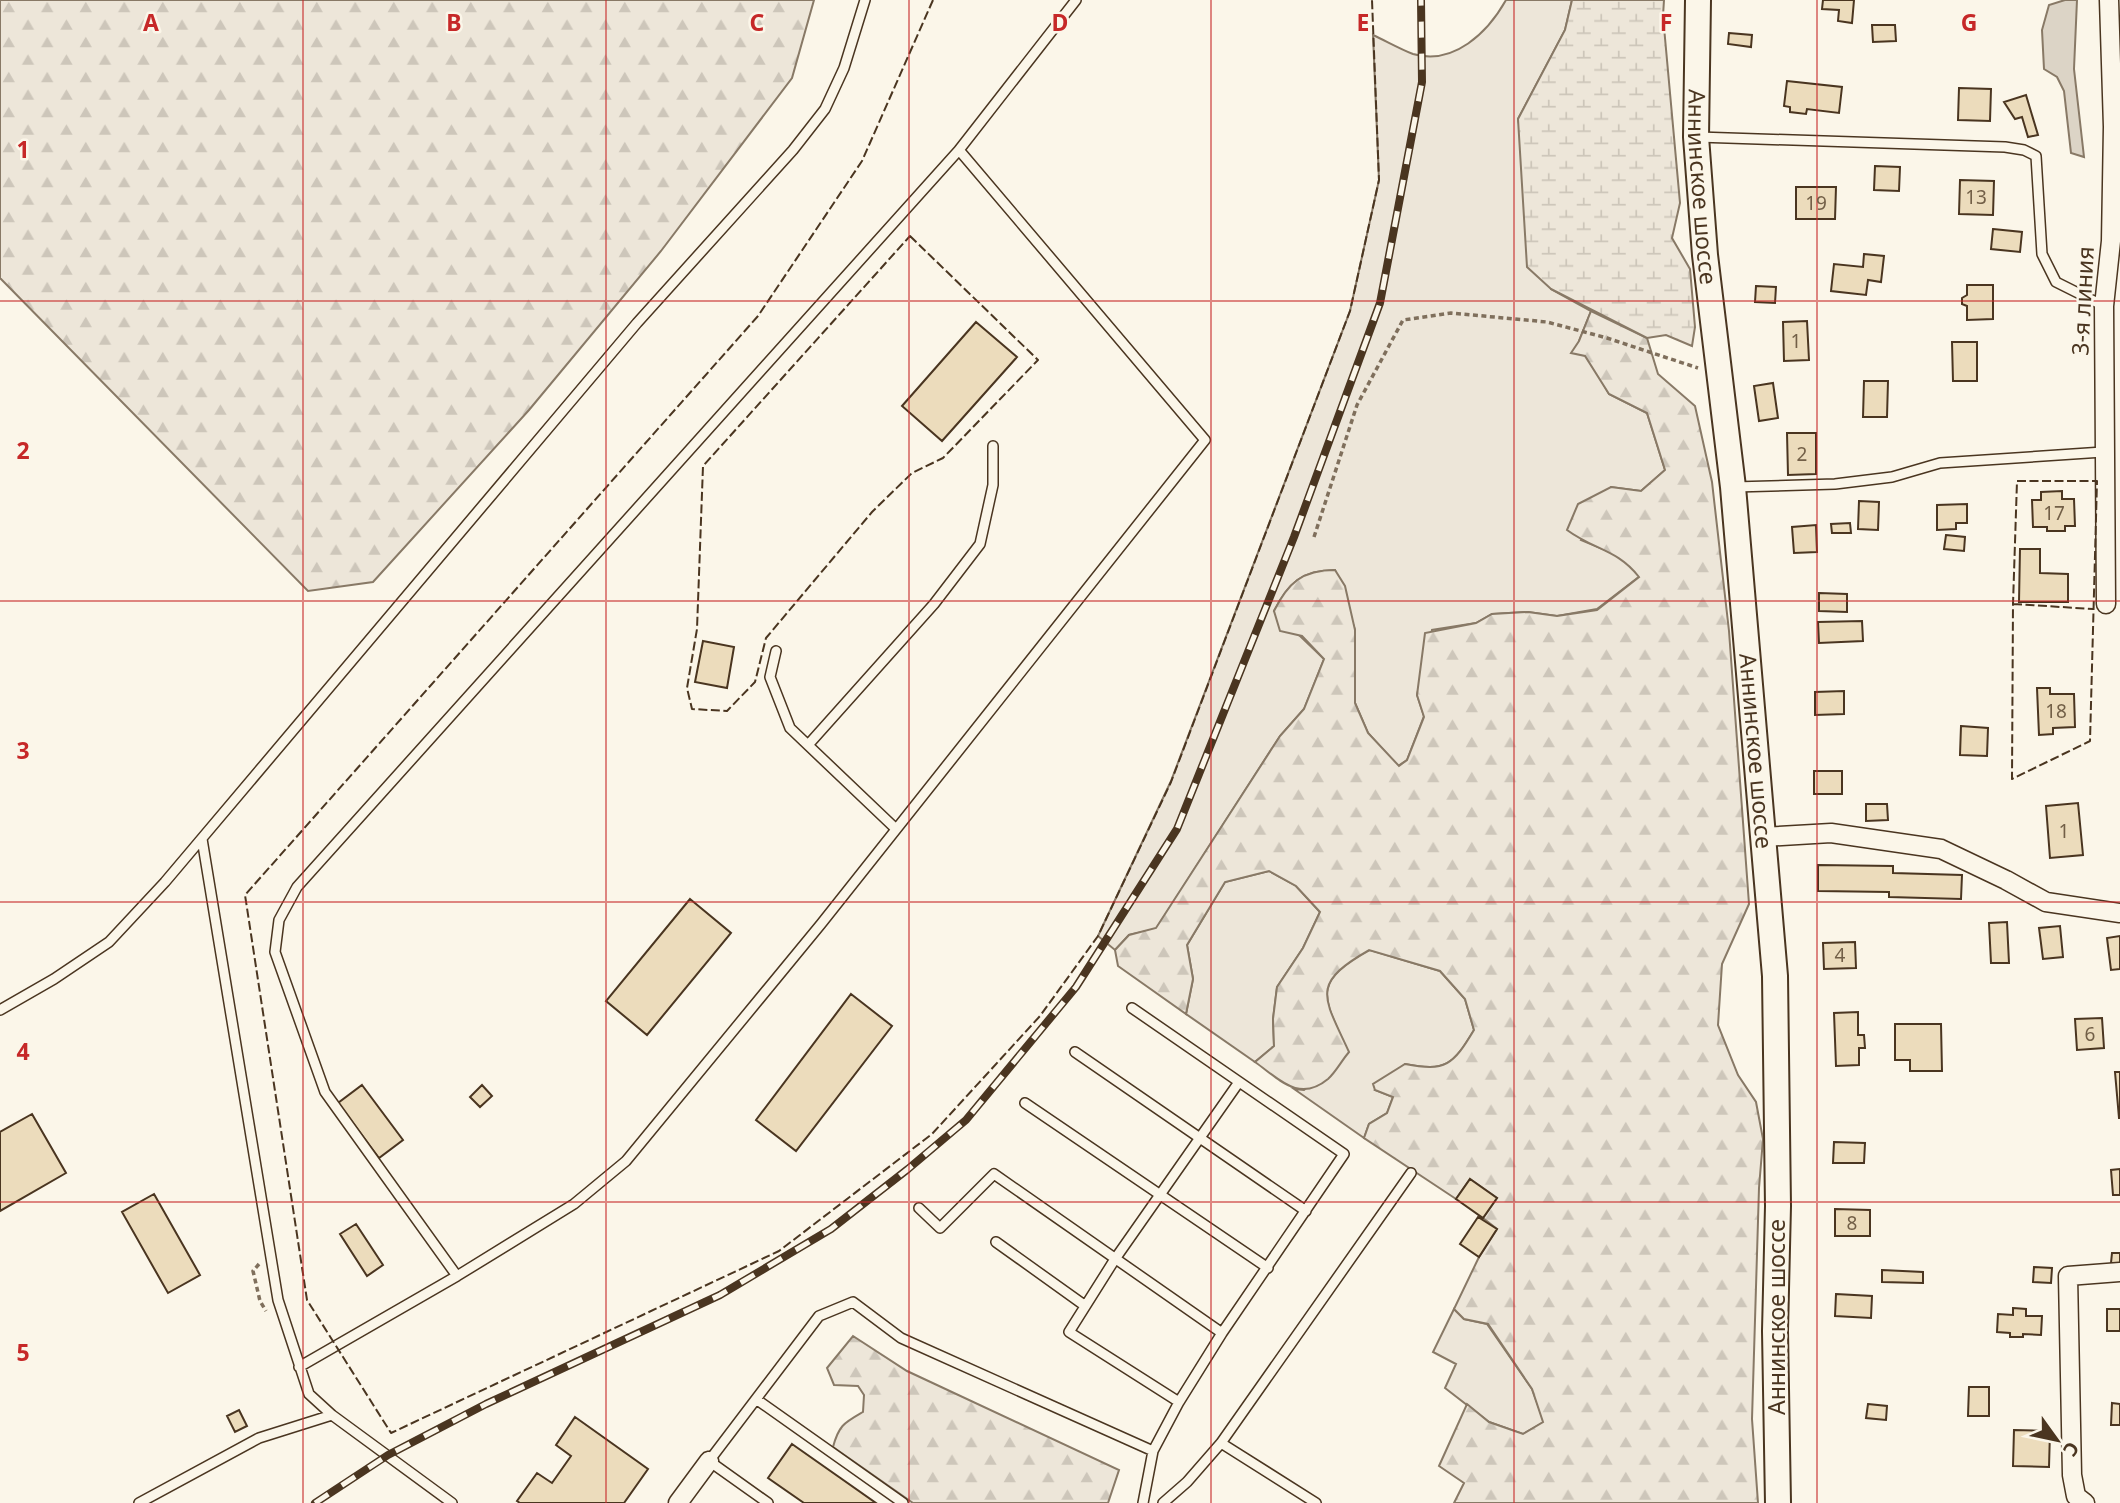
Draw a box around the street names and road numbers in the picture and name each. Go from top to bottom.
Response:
street label: Аннинское шоссе [1681,89,1725,286]
street label: 3-я линия [2063,246,2101,356]
street label: Аннинское шоссе [1732,652,1781,850]
street label: Аннинское шоссе [1760,1219,1792,1415]

